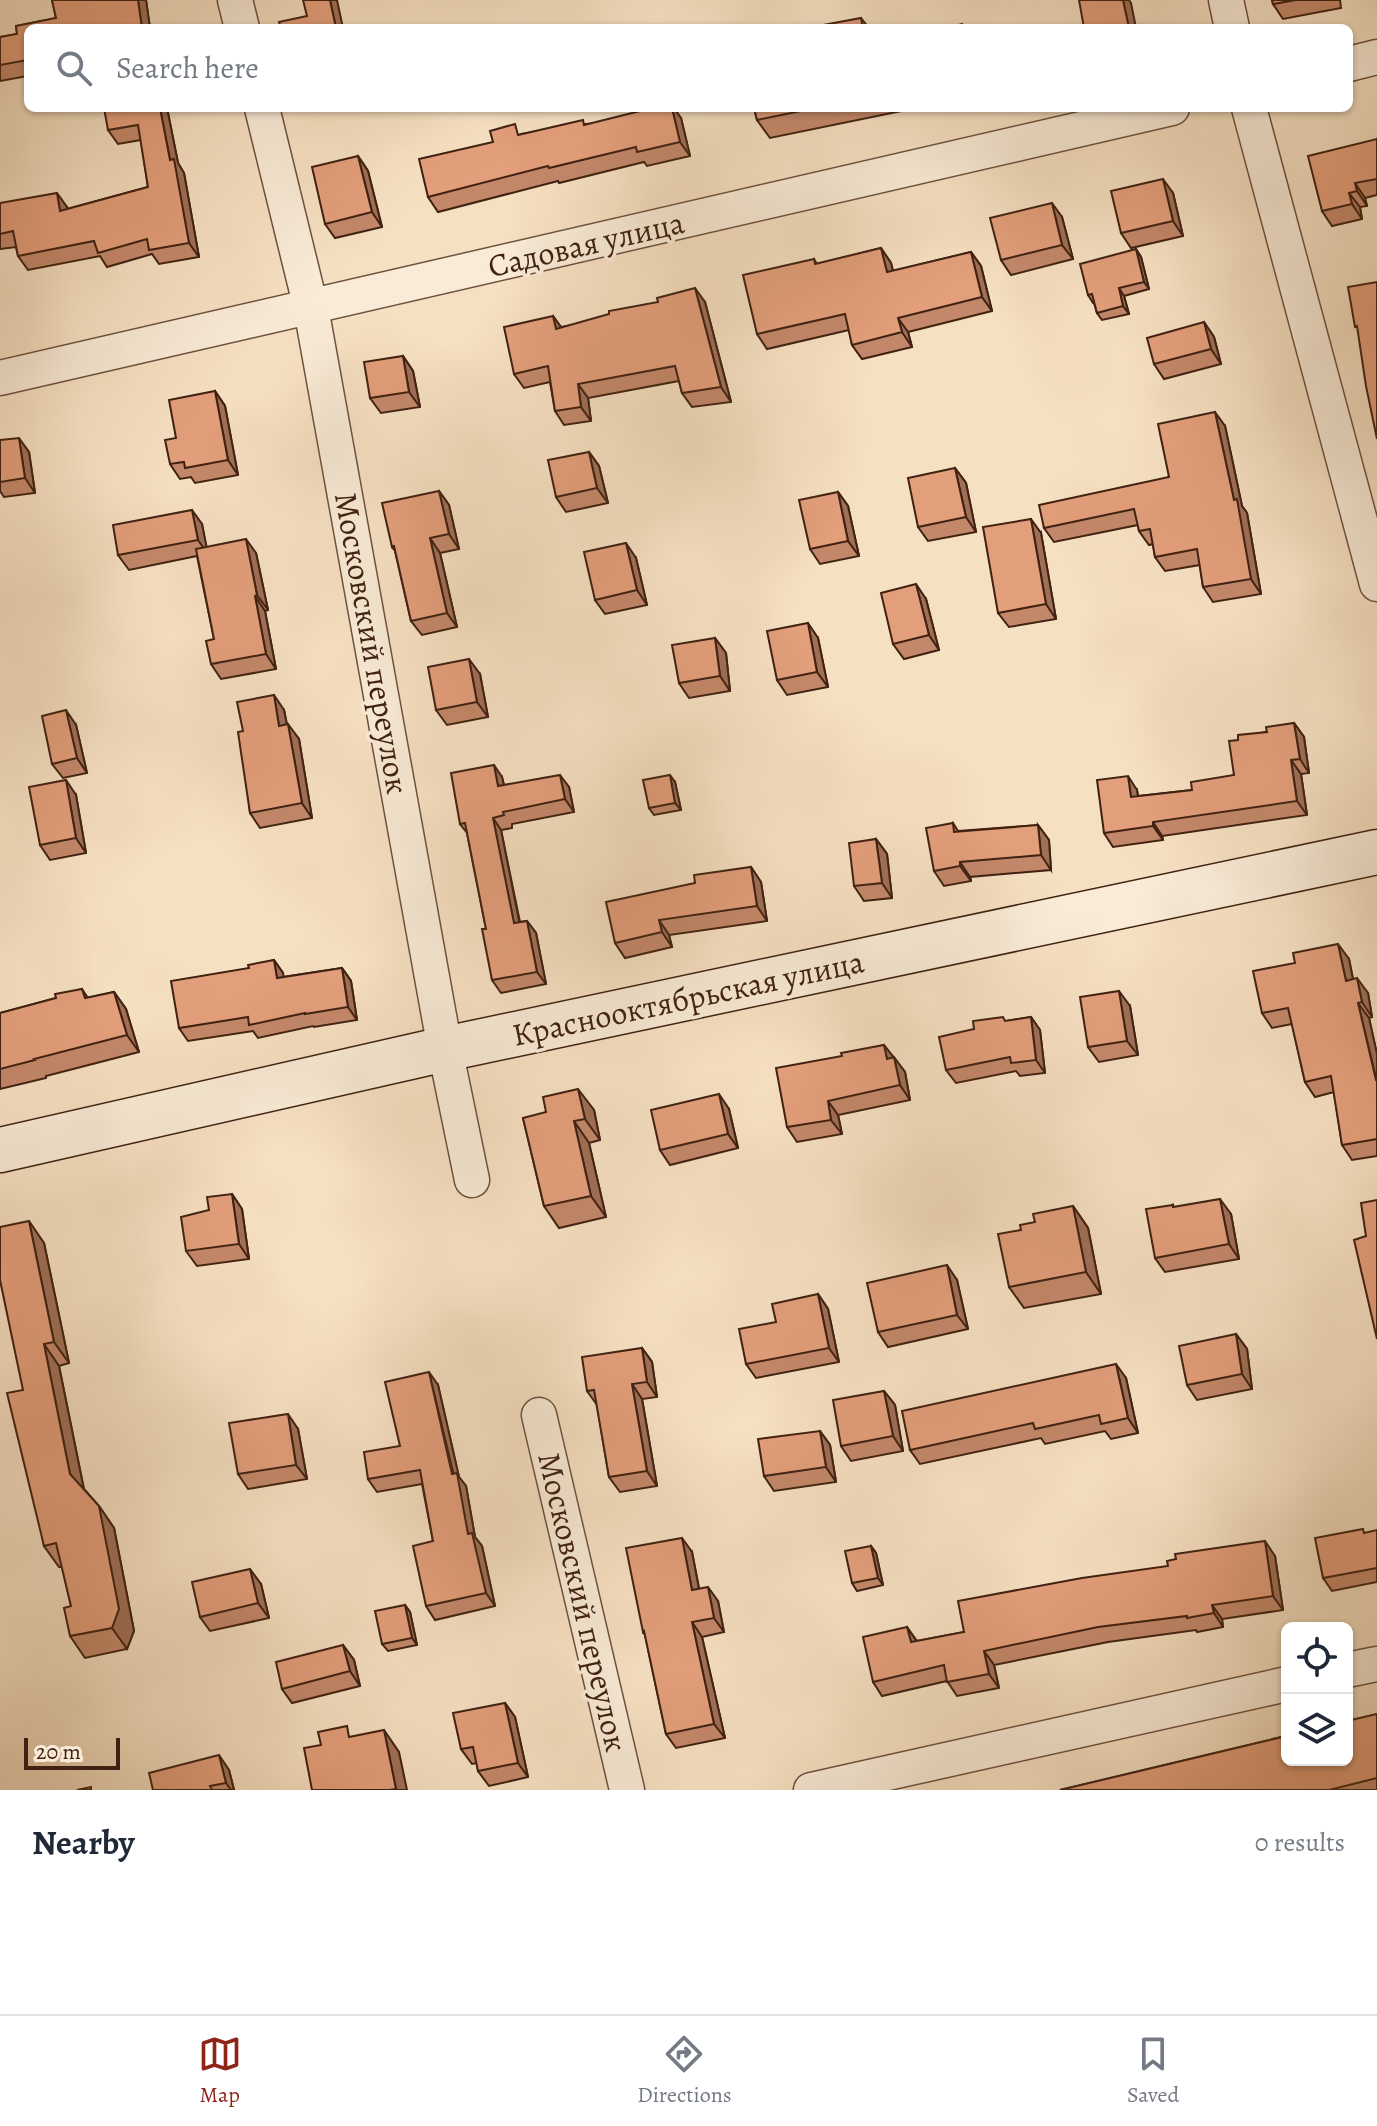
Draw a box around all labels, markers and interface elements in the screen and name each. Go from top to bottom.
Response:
search box [24,24,1353,112]
icon: search [52,46,96,90]
text: Search here [116,48,259,88]
street label: Садовая улица [484,200,689,288]
street label: Московский переулок [324,489,420,797]
street label: Краснооктябрьская улица [508,939,868,1057]
street label: Московский переулок [527,1448,639,1756]
map controls [1281,1622,1353,1766]
button: locate [1281,1622,1353,1694]
button: layers [1281,1694,1353,1766]
scale bar [24,1734,120,1770]
text: 20 m [36,1737,81,1767]
text: Nearby [32,1819,135,1866]
text: 0 results [1255,1825,1345,1860]
tab: Map [198,2032,242,2110]
tab: Directions [637,2032,732,2110]
tab: Saved [1127,2032,1179,2110]

